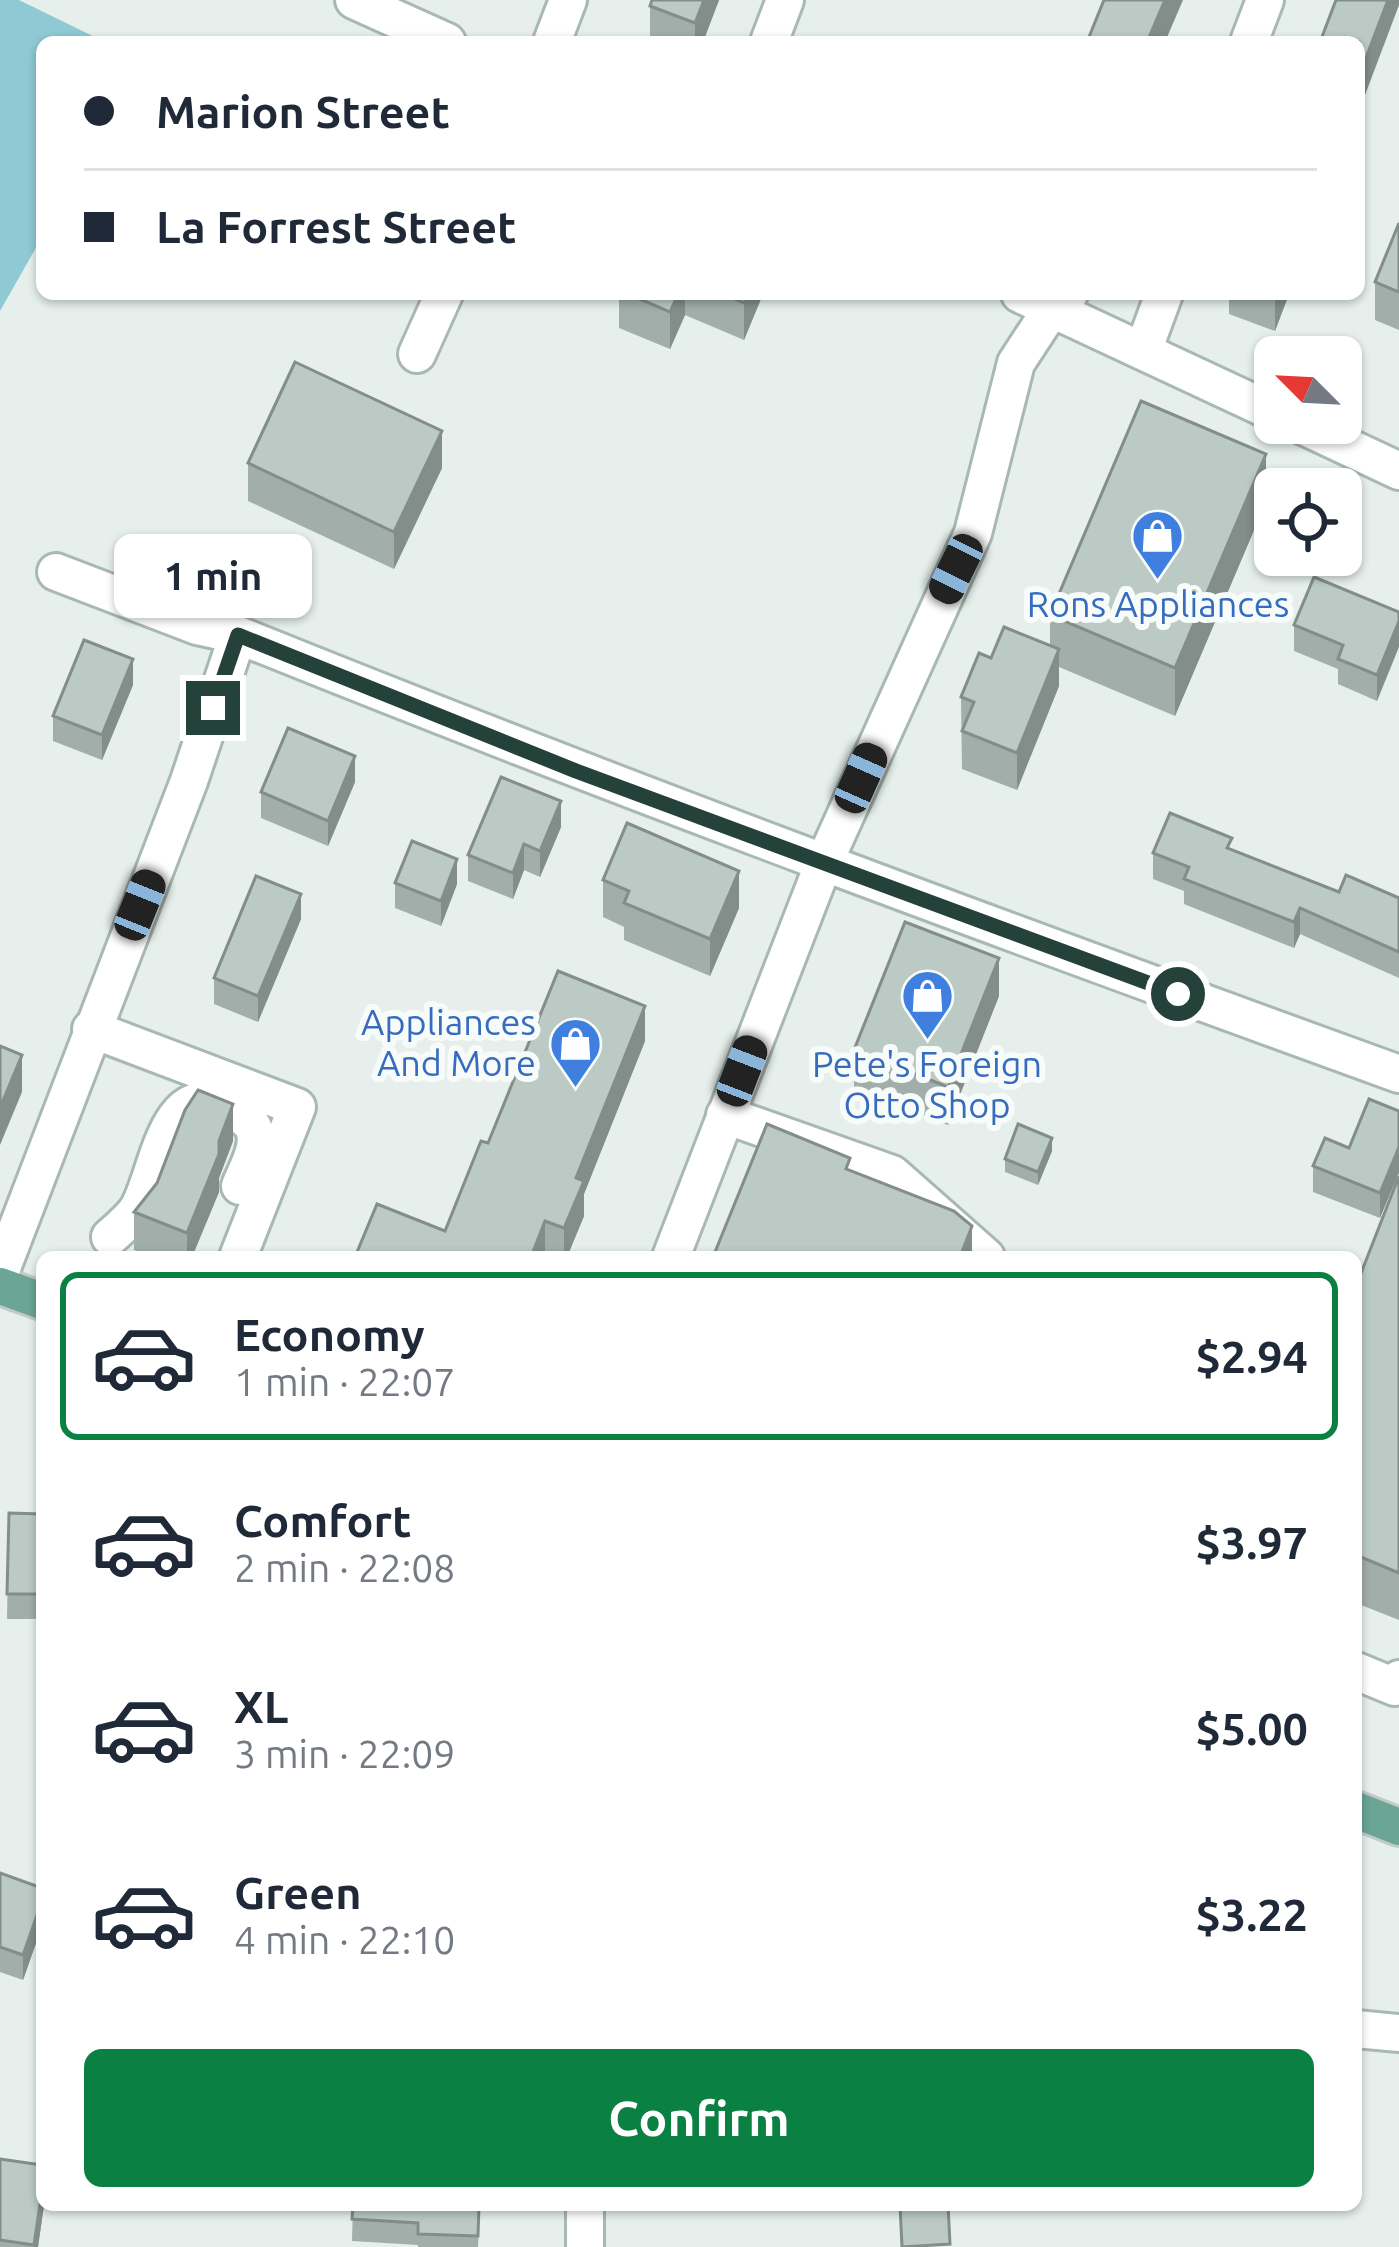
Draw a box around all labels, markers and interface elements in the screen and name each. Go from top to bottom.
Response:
text: Marion Street [156,86,450,137]
text: La Forrest Street [156,201,517,252]
north arrow [1254,336,1362,444]
map controls [1254,336,1362,576]
button: locate [1254,468,1362,576]
shop icon: Rons Appliances [1130,508,1186,582]
car [924,529,988,609]
callout: 1 min [114,534,312,618]
text: 1 min [164,554,262,597]
place label: Rons Appliances [1027,583,1289,624]
route end [186,681,240,735]
car [830,738,892,818]
car [110,865,170,945]
route start [1151,967,1205,1021]
shop icon: Pete's Foreign Otto Shop [899,968,955,1042]
place label: Appliances And More [361,1001,536,1083]
shop icon: Appliances And More [547,1015,603,1089]
car [712,1031,772,1111]
place label: Pete's Foreign Otto Shop [812,1043,1042,1125]
icon: car [90,1302,198,1410]
text: Economy [234,1309,425,1360]
text: $2.94 [1195,1331,1308,1382]
text: 1 min · 22:07 [234,1360,455,1403]
icon: car [90,1488,198,1596]
text: Comfort [234,1495,411,1546]
text: $3.97 [1195,1517,1308,1568]
text: 2 min · 22:08 [234,1546,455,1589]
icon: car [90,1674,198,1782]
text: XL [234,1681,288,1732]
text: $5.00 [1195,1703,1308,1754]
text: 3 min · 22:09 [234,1732,455,1775]
icon: car [90,1860,198,1968]
text: Green [234,1867,361,1918]
text: $3.22 [1195,1889,1308,1940]
text: 4 min · 22:10 [234,1918,455,1961]
button: Confirm [84,2049,1314,2187]

